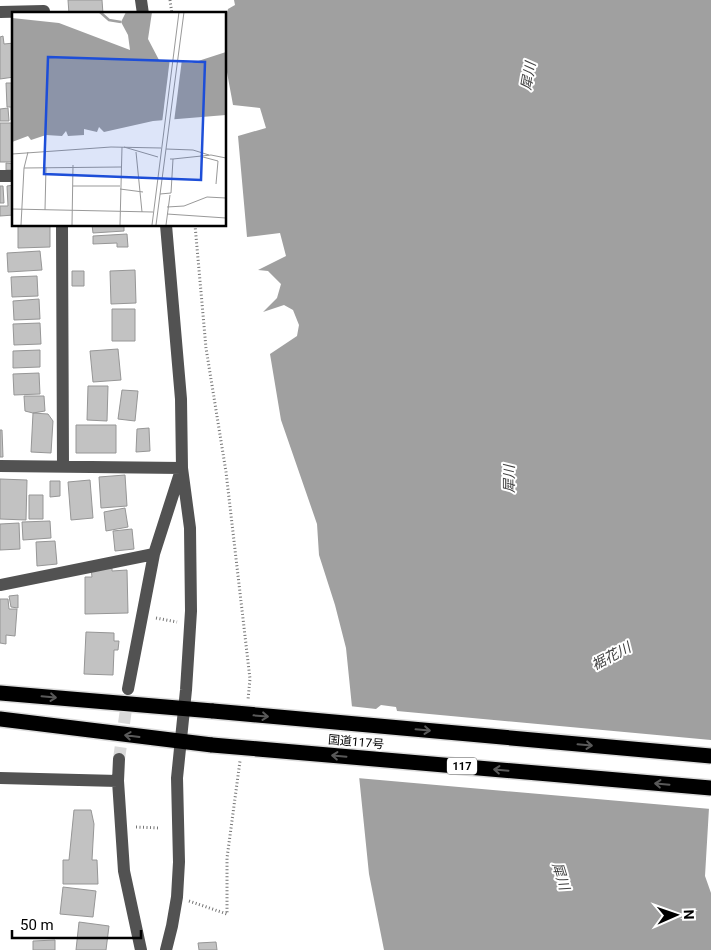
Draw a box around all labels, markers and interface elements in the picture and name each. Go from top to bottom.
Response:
inset map [12,12,226,226]
water label: 犀川 [518,59,539,91]
water label: 犀川 [501,463,517,493]
water label: 裾花川 [589,638,635,673]
one-way arrow [40,692,56,702]
one-way arrow [253,711,269,720]
one-way arrow [415,725,431,735]
one-way arrow [124,730,140,740]
street label: 国道117号 [327,733,385,751]
one-way arrow [576,740,592,750]
one-way arrow [331,751,347,761]
road number: 117 [447,758,477,774]
one-way arrow [493,765,509,774]
one-way arrow [655,779,671,788]
water label: 犀川 [549,860,573,894]
north arrow [651,890,701,940]
scale bar [12,908,141,940]
text: N [681,909,697,920]
text: 50 m [20,916,54,934]

